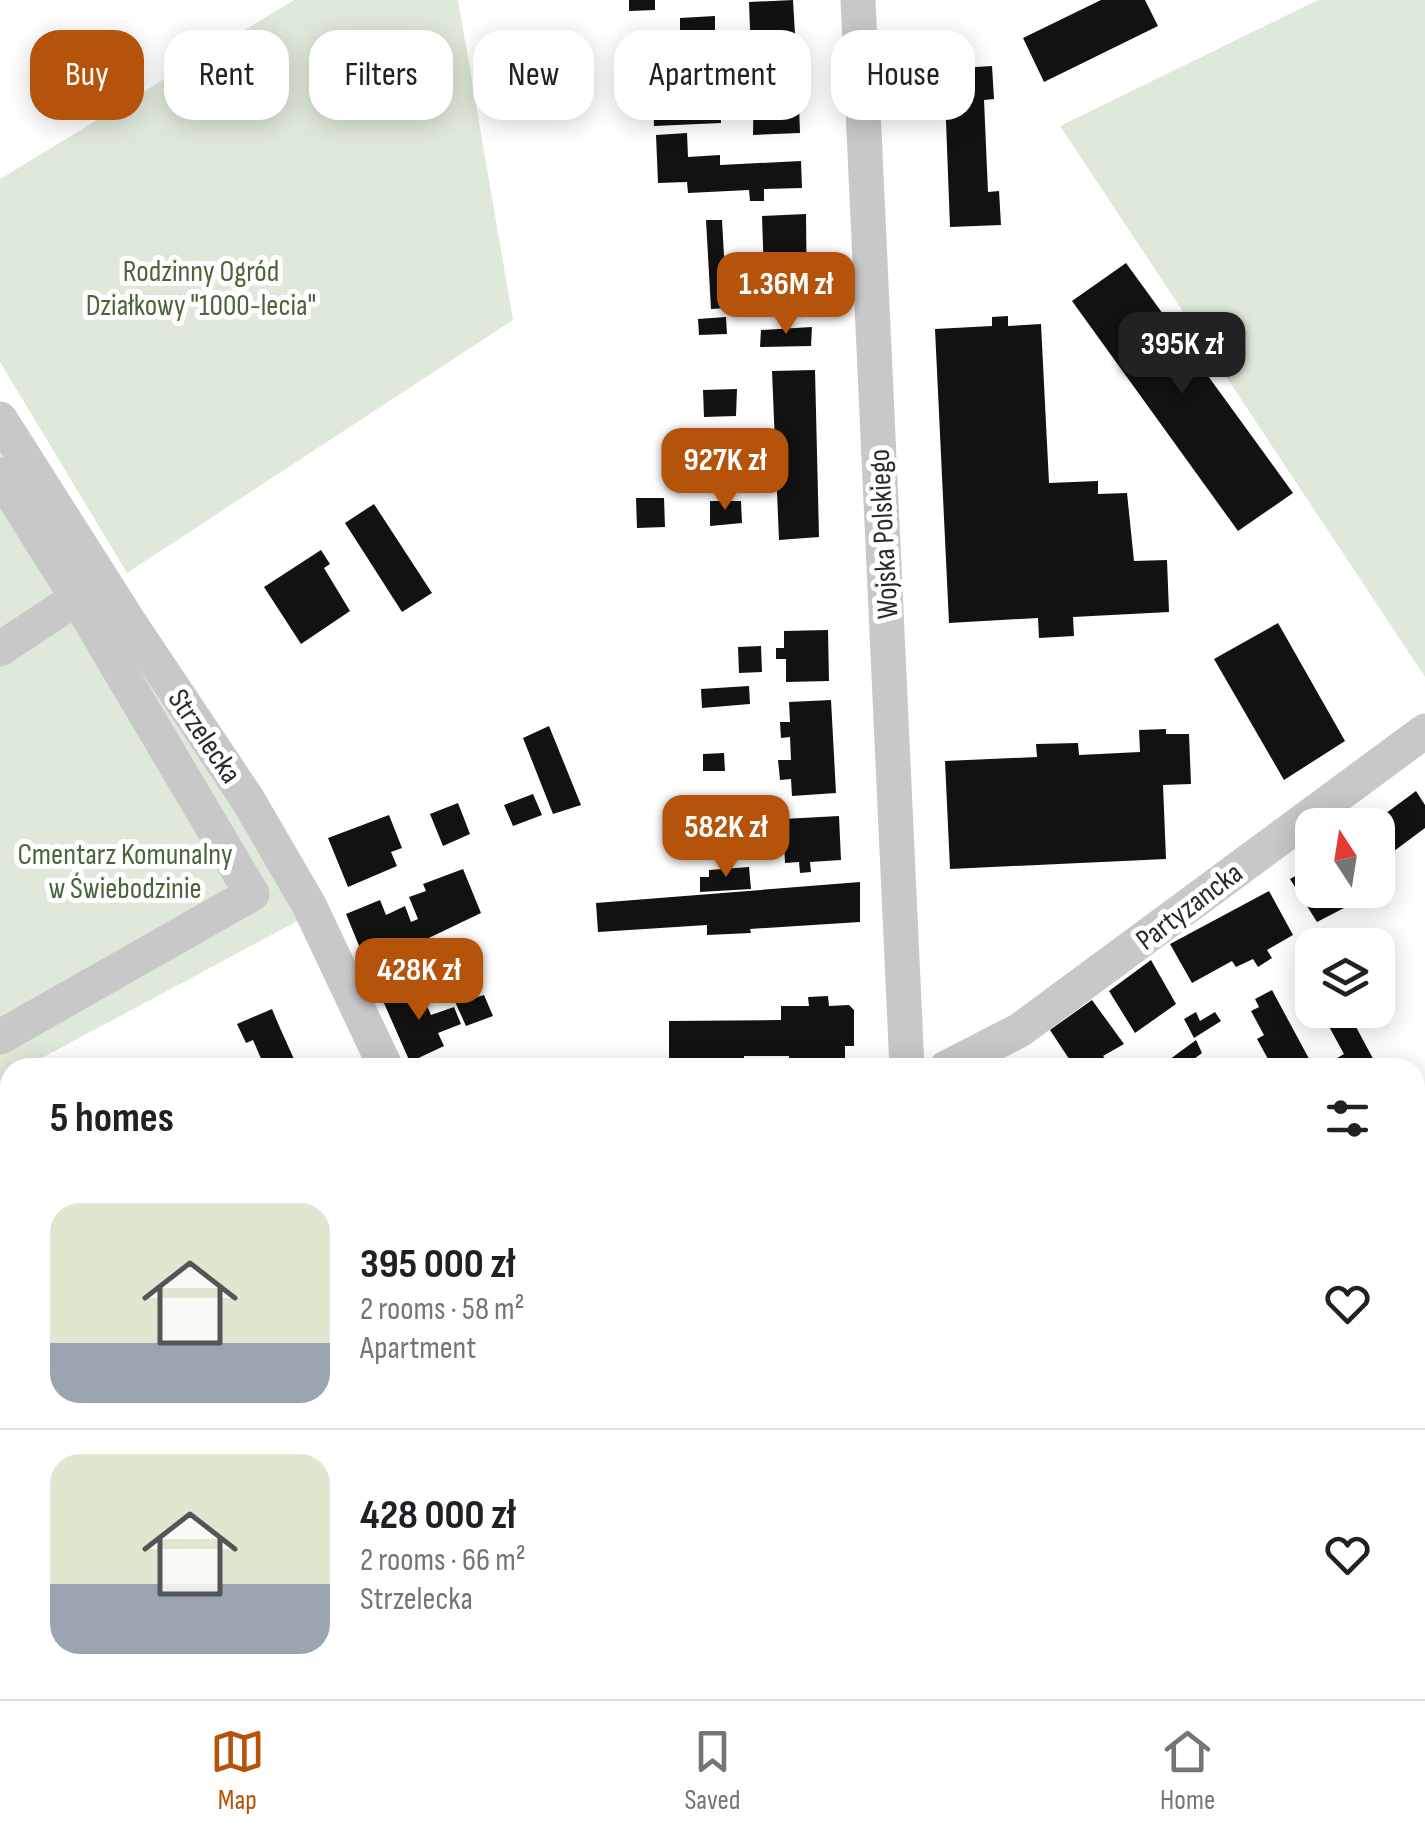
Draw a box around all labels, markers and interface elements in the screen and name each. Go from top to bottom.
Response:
chip: Buy [30,30,144,120]
chip: Rent [164,30,289,120]
chip: Filters [309,30,453,120]
chip: New [473,30,594,120]
chip: Apartment [614,30,811,120]
chip: House [831,30,975,120]
pin: 1.36M zł [683,252,889,337]
park label: Rodzinny Ogród Działkowy "1000-lecia" [86,254,316,324]
text: 1.36M zł [739,265,833,304]
pin: 395K zł [1090,312,1274,397]
text: 395K zł [1140,325,1224,364]
pin: 927K zł [633,428,817,513]
text: 927K zł [683,441,767,480]
street label: Wojska Polskiego [862,448,906,620]
street label: Strzelecka [160,683,249,790]
pin: 582K zł [634,795,818,880]
text: 582K zł [684,808,768,847]
north arrow [1295,808,1395,908]
map controls [1295,808,1395,1028]
park label: Cmentarz Komunalny w Świebodzinie [17,837,233,907]
street label: Partyzancka [1129,855,1250,958]
button: layers [1295,928,1395,1028]
pin: 428K zł [327,938,511,1023]
text: 428K zł [377,951,461,990]
icon: filters [1320,1091,1375,1146]
text: 5 homes [50,1093,174,1144]
text: 395 000 zł [360,1239,515,1290]
icon: home [130,1243,250,1363]
icon: heart [1320,1276,1375,1331]
text: 2 rooms · 58 m² [360,1290,525,1329]
text: Apartment [360,1329,476,1368]
text: 428 000 zł [360,1490,516,1541]
icon: home [130,1494,250,1614]
icon: heart [1320,1527,1375,1582]
text: 2 rooms · 66 m² [360,1541,526,1580]
text: Strzelecka [360,1580,473,1619]
tab: Map [210,1724,265,1817]
tab: Saved [684,1724,741,1817]
tab: Home [1160,1724,1215,1817]

